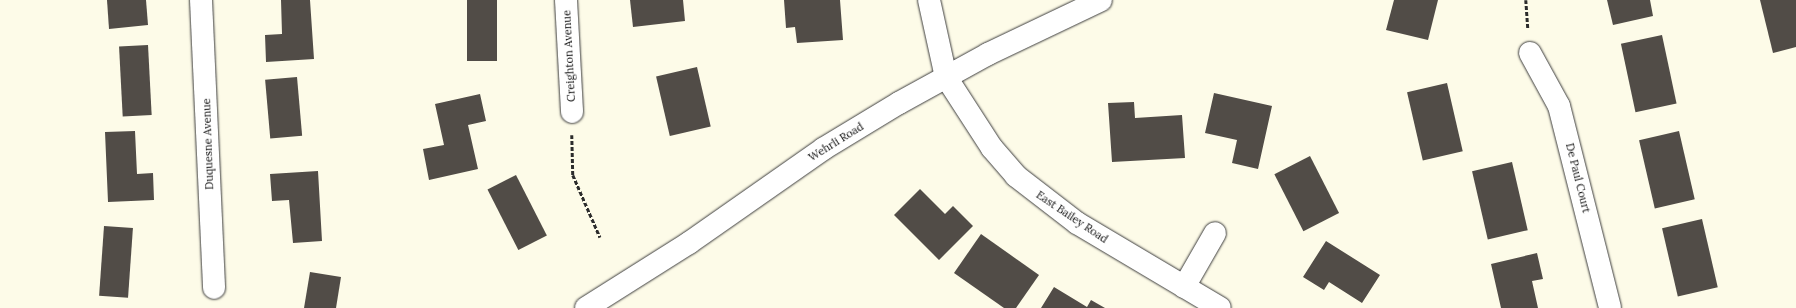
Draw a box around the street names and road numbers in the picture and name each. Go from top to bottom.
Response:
street label: Creighton Avenue [560,10,578,102]
street label: Duquesne Avenue [200,98,216,190]
street label: Wehrli Road [806,120,866,164]
street label: De Paul Court [1563,142,1593,214]
street label: East Bailey Road [1034,188,1110,246]

